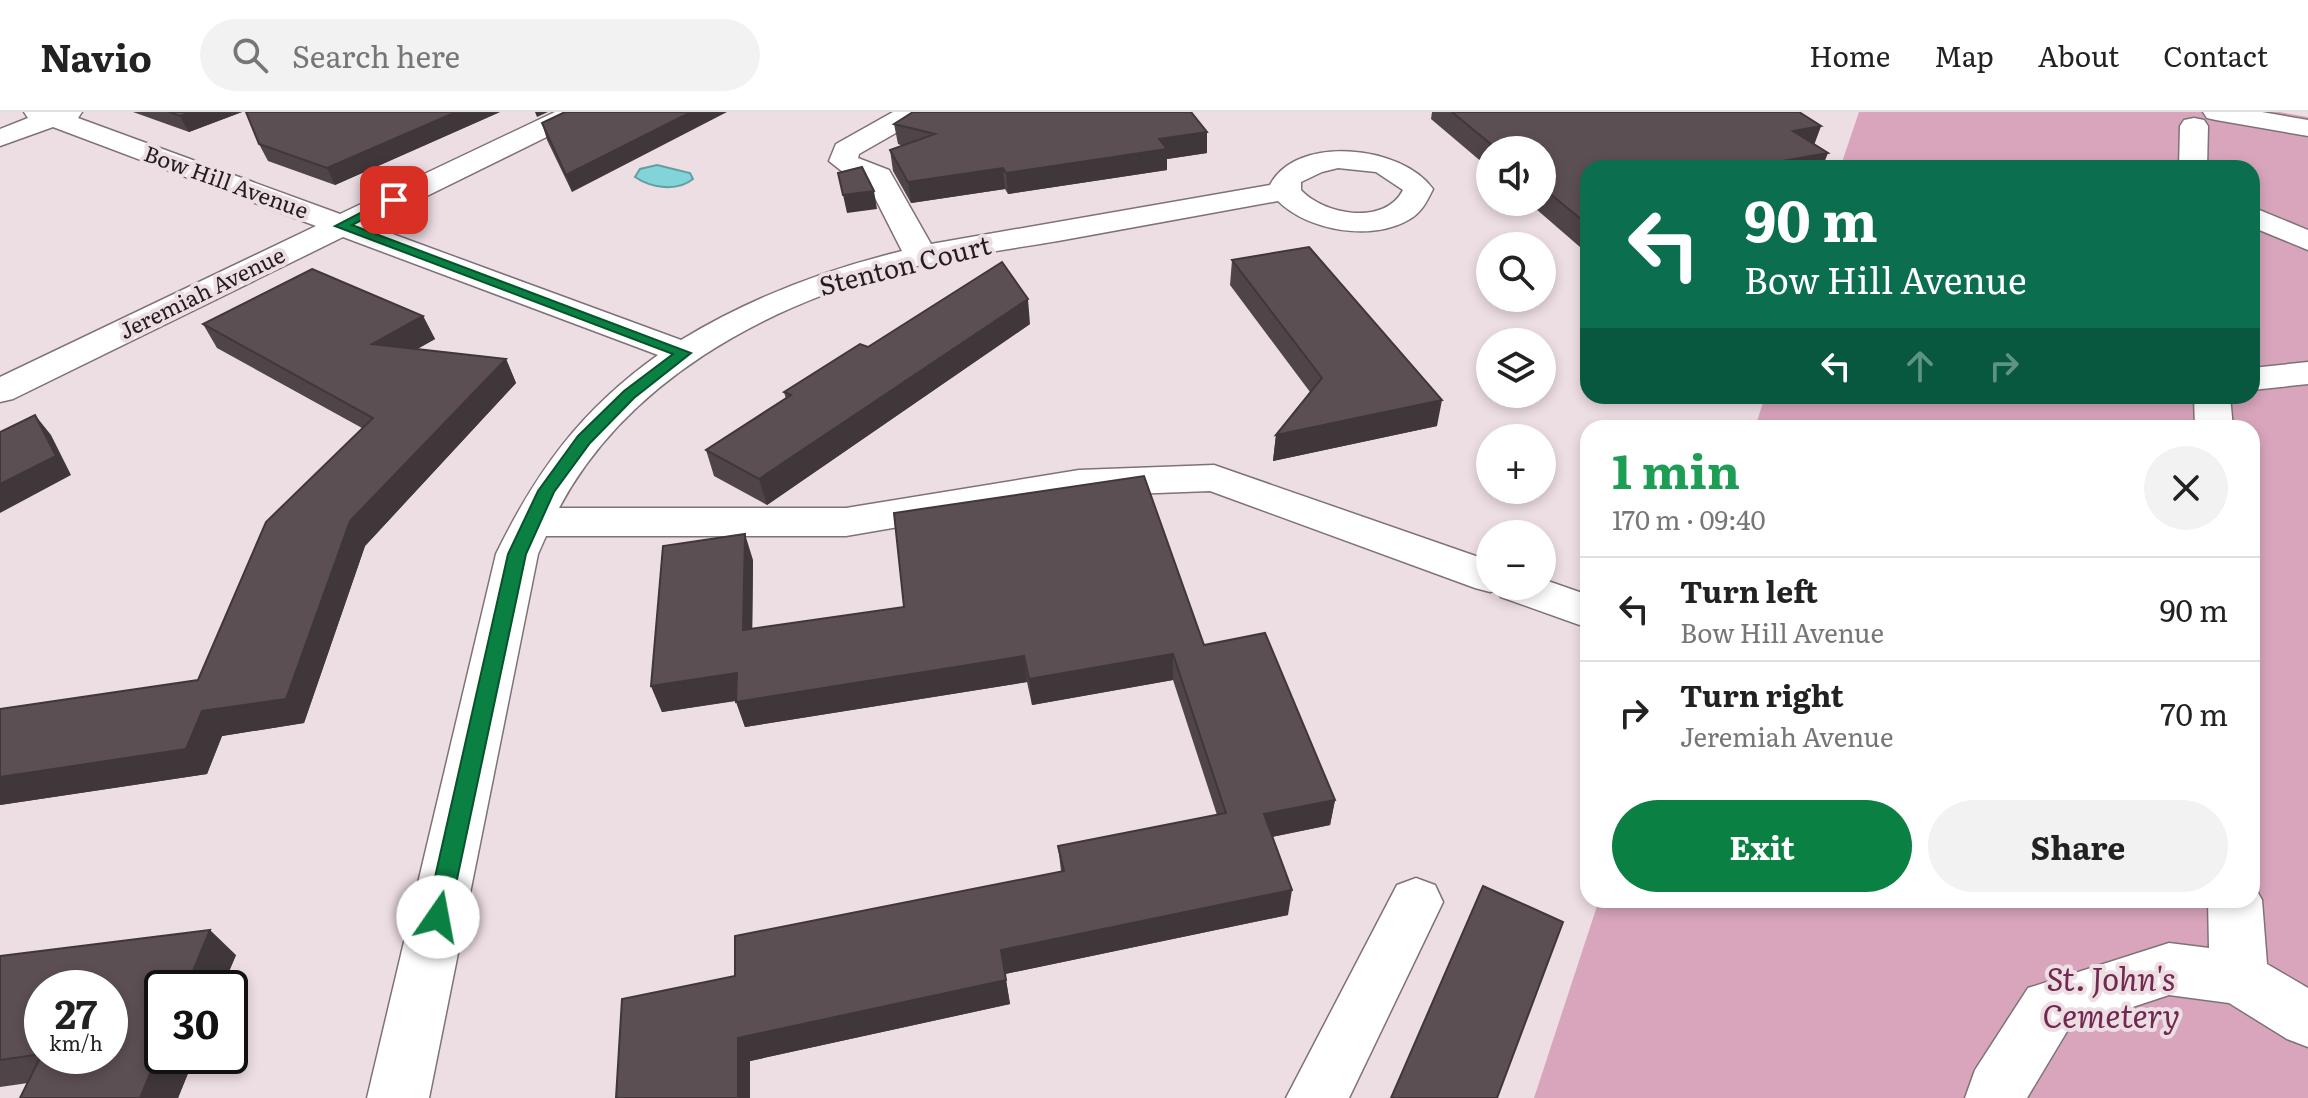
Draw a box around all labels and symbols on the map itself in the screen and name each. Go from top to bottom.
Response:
street label: Bow Hill Avenue [140,136,313,226]
pin [360,166,428,234]
street label: Stenton Court [814,223,995,304]
street label: Jeremiah Avenue [113,237,290,346]
position arrow [396,875,480,959]
park label: St. John's Cemetery [2042,953,2180,1038]
speed limit sign: 30 [144,970,248,1074]

